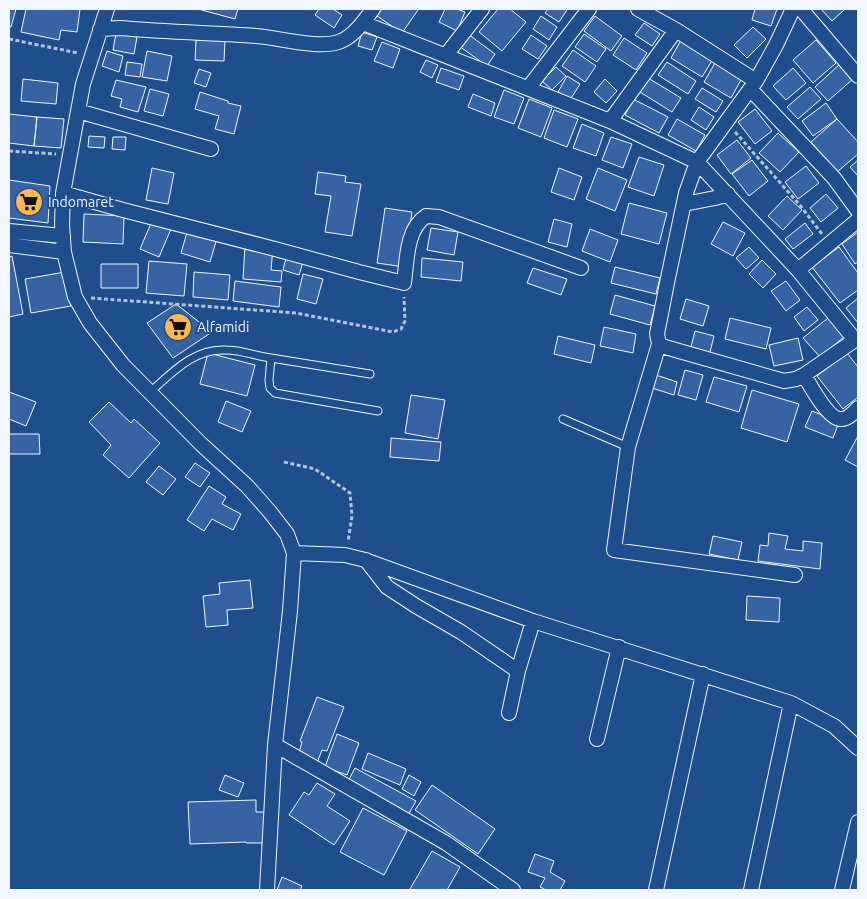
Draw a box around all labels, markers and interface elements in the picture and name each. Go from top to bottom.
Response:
supermarket icon: Indomaret [14,187,44,217]
place label: Indomaret [48,194,114,210]
supermarket icon: Alfamidi [163,312,193,342]
place label: Alfamidi [197,319,249,335]

